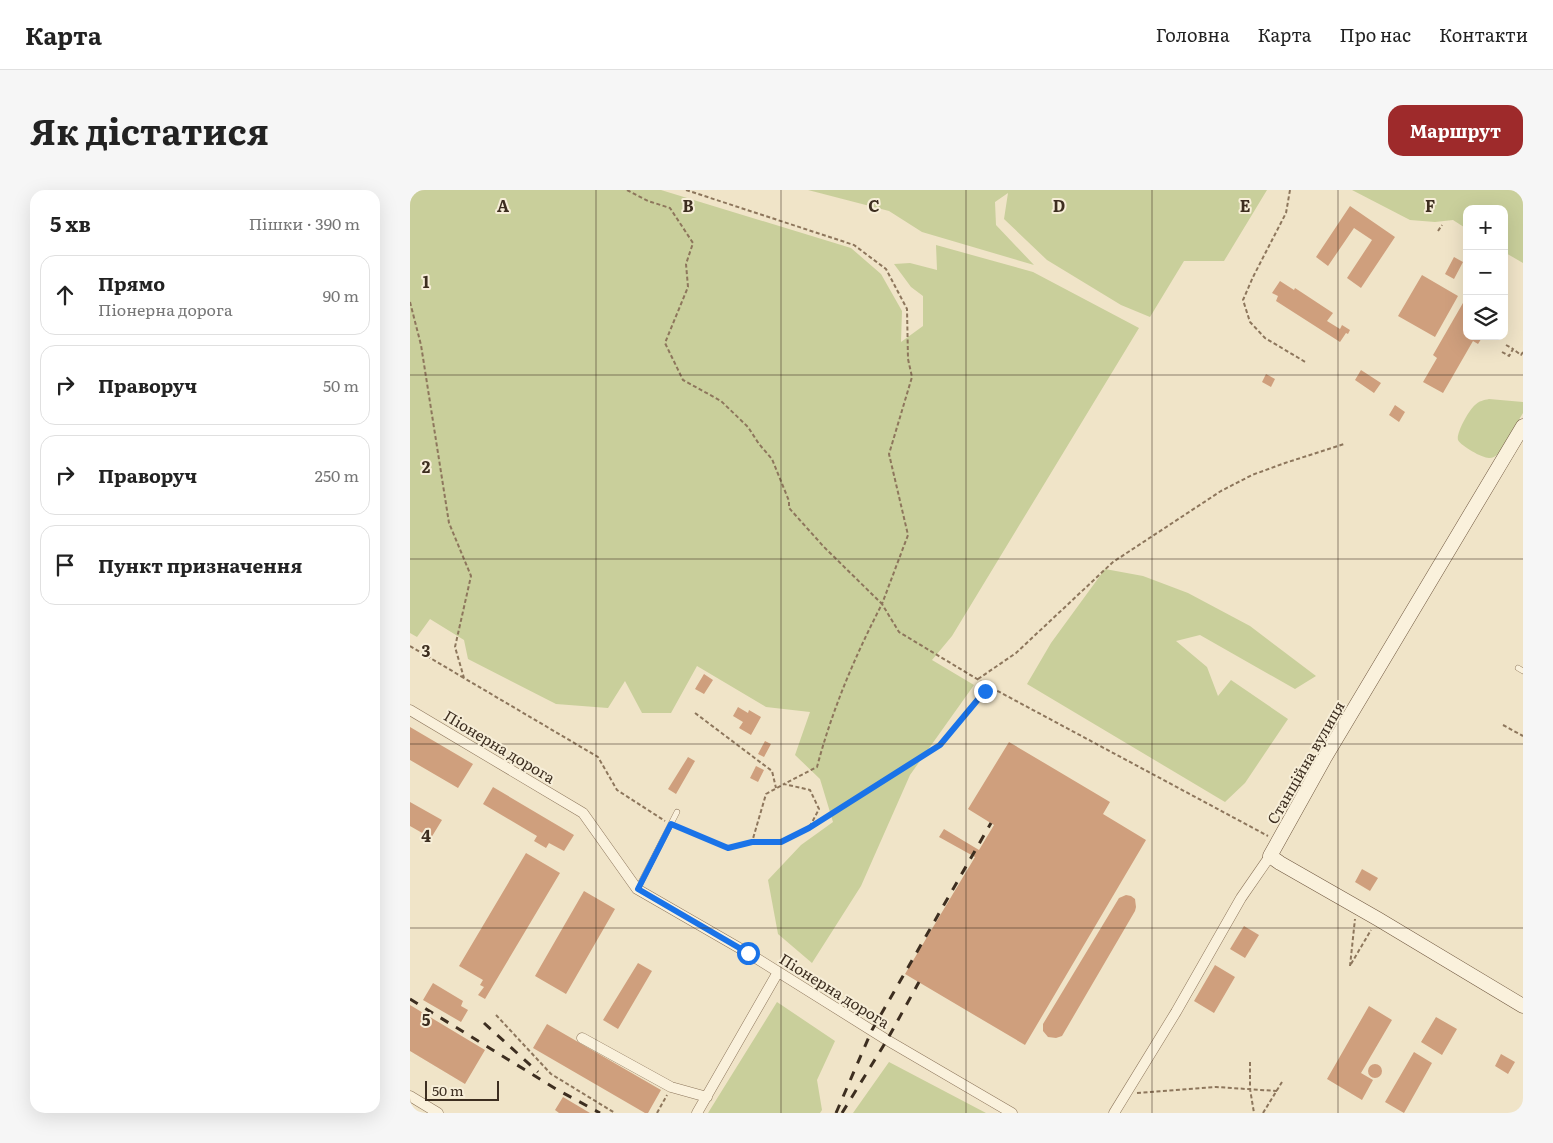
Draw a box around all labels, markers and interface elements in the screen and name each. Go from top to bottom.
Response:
text: Карта [25,17,102,52]
text: Головна [1156,21,1230,48]
text: Карта [1258,21,1312,48]
text: Про нас [1340,21,1411,48]
text: Контакти [1439,21,1528,48]
text: Як дістатися [30,104,269,156]
button: Маршрут [1388,105,1523,156]
text: A [497,193,509,217]
text: B [682,193,694,217]
text: C [868,193,880,217]
text: D [1053,193,1065,217]
text: E [1240,193,1251,217]
text: F [1425,193,1435,217]
map controls [1463,205,1508,340]
button: + [1463,205,1508,250]
text: 5 хв [50,207,91,238]
text: Пішки · 390 m [249,211,360,235]
button: − [1463,250,1508,295]
text: Прямо [98,269,165,297]
text: 1 [423,269,430,293]
icon: ahead [51,281,79,309]
text: 90 m [323,283,359,307]
button: layers [1463,295,1508,340]
text: Піонерна дорога [98,297,233,321]
icon: right [51,371,79,399]
text: Праворуч [98,371,197,399]
text: 50 m [323,373,359,397]
text: 2 [422,454,431,478]
icon: right [51,461,79,489]
text: Праворуч [98,461,197,489]
text: 250 m [315,463,359,487]
icon: arrive [51,551,79,579]
text: Пункт призначення [98,551,302,579]
text: 3 [422,638,431,662]
route end [974,680,997,703]
street label: Станційна вулиця [1260,696,1350,828]
street label: Піонерна дорога [440,704,561,789]
text: 4 [421,823,431,847]
route start [737,942,760,965]
street label: Піонерна дорога [775,947,895,1034]
text: 5 [422,1007,431,1031]
scale bar [425,1078,499,1101]
text: 50 m [432,1080,464,1100]

